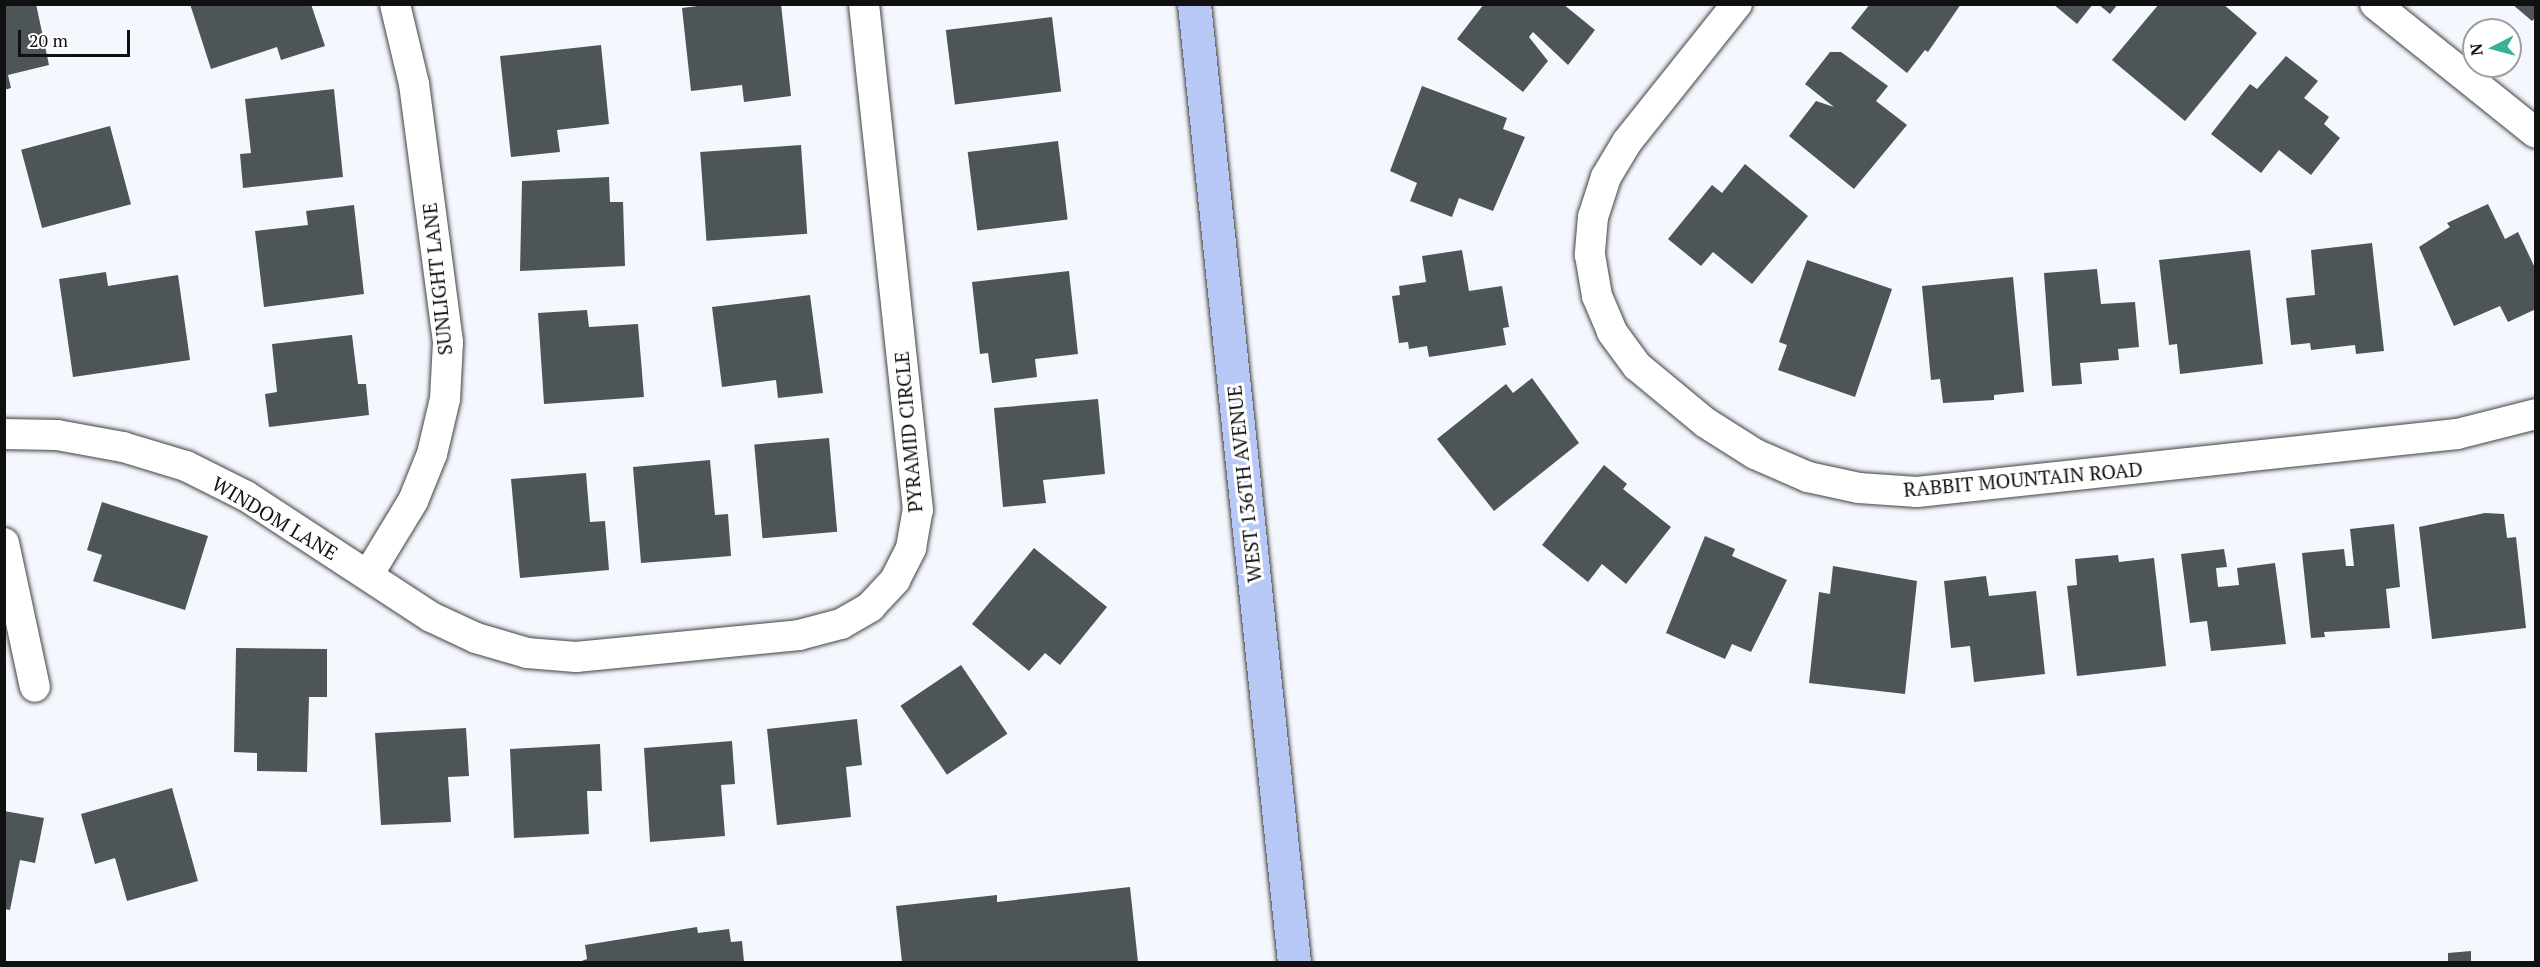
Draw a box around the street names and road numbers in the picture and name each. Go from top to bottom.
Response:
street label: SUNLIGHT LANE [417,202,457,356]
street label: PYRAMID CIRCLE [889,351,927,513]
street label: WEST 136TH AVENUE [1222,384,1266,584]
street label: RABBIT MOUNTAIN ROAD [1902,457,2144,501]
street label: WINDOM LANE [208,471,342,565]

